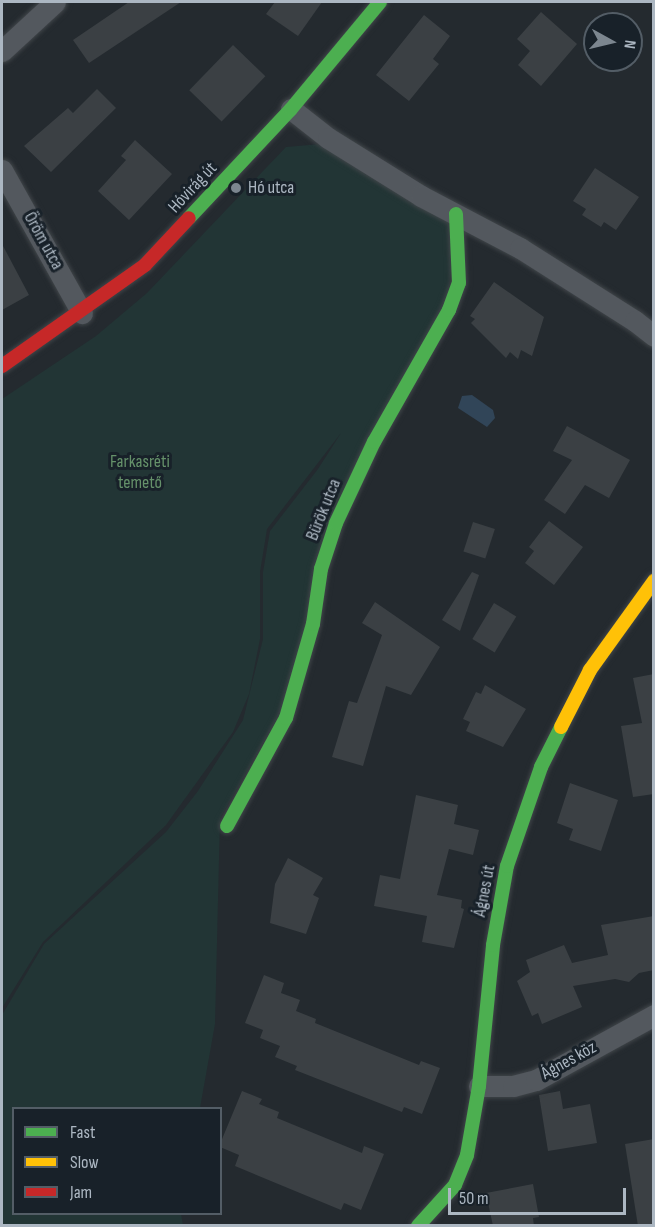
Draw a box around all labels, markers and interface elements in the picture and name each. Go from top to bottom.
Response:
north arrow [583,12,643,72]
text: N [619,39,639,50]
street label: Hóvirág út [164,158,222,218]
place label: Hó utca [248,177,294,199]
marker: Hó utca [229,181,243,195]
street label: Öröm utca [18,208,68,274]
park label: Farkasréti temető [110,452,170,494]
street label: Bürök utca [302,476,346,544]
street label: Ágnes út [469,863,501,919]
street label: Ágnes köz [538,1037,600,1085]
legend [12,1107,222,1215]
text: Fast [70,1122,95,1143]
text: Slow [70,1152,99,1173]
scale bar [451,1176,630,1214]
text: Jam [70,1182,92,1203]
text: 50 m [459,1188,489,1209]

